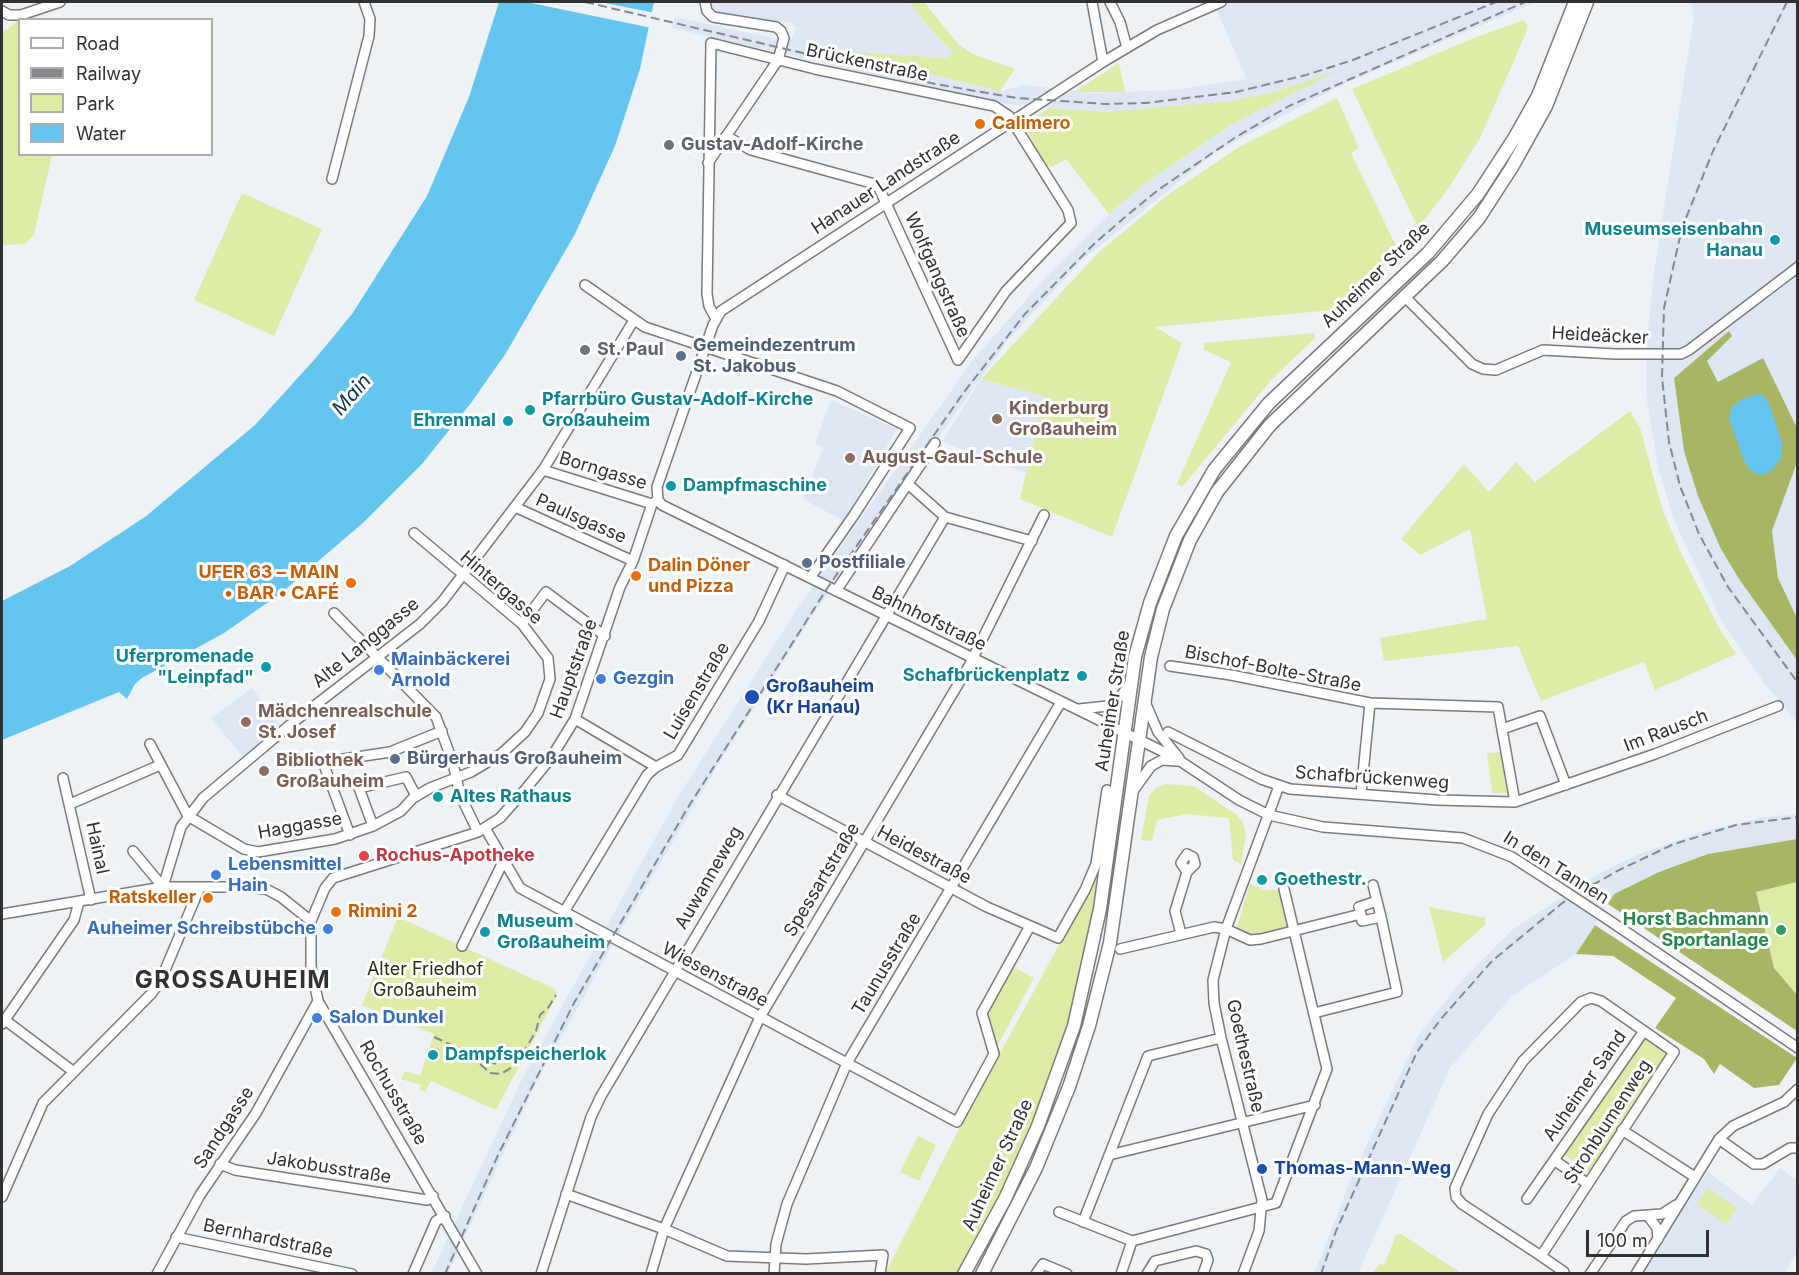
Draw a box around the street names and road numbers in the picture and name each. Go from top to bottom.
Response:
street label: Brückenstraße [804,40,930,86]
street label: Hanauer Landstraße [808,127,964,239]
street label: Wolfgangstraße [900,209,974,341]
street label: Auheimer Straße [1317,218,1435,332]
street label: Heideäcker [1551,323,1649,349]
street label: Borngasse [556,447,650,495]
street label: Paulsgasse [532,489,630,549]
street label: Hintergasse [456,546,546,630]
street label: Bahnhofstraße [868,582,990,656]
street label: Alte Langgasse [308,593,424,693]
street label: Hauptstraße [546,616,602,722]
street label: Auheimer Straße [1091,629,1135,773]
street label: Luisenstraße [660,638,734,744]
street label: Bischof-Bolte-Straße [1183,641,1363,697]
street label: Im Rausch [1621,705,1711,757]
street label: Schafbrückenweg [1294,762,1450,794]
street label: Haggasse [256,808,344,844]
street label: Spessartstraße [780,819,864,941]
street label: Hainal [81,820,113,876]
street label: Heidestraße [873,821,975,889]
street label: Auwanneweg [671,823,747,933]
street label: In den Tannen [1499,827,1613,909]
street label: Taunusstraße [848,909,926,1019]
street label: Wiesenstraße [658,938,772,1012]
street label: Goethestraße [1221,997,1269,1115]
street label: Auheimer Sand [1539,1027,1631,1145]
street label: Rochusstraße [354,1037,432,1149]
street label: Strohblumenweg [1560,1056,1656,1188]
street label: Sandgasse [189,1083,259,1173]
street label: Auheimer Straße [958,1096,1038,1234]
street label: Jakobusstraße [265,1148,393,1188]
street label: Bernhardstraße [201,1215,335,1263]

